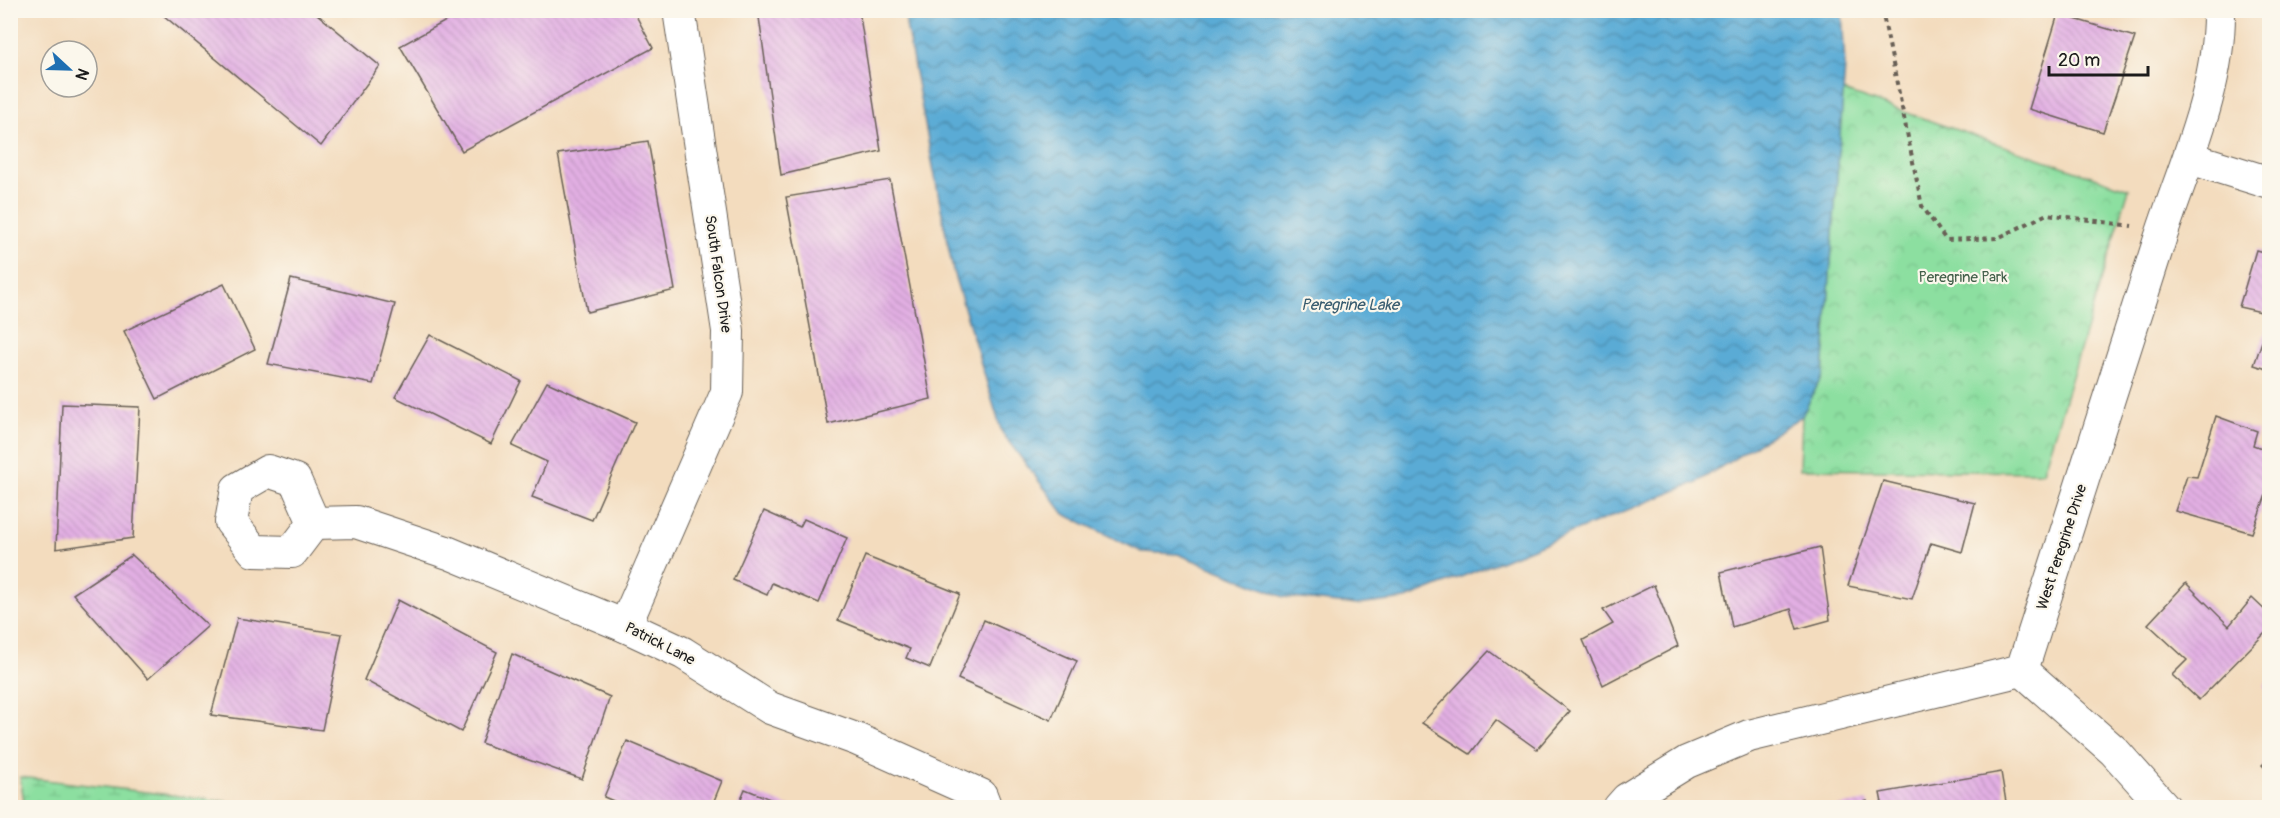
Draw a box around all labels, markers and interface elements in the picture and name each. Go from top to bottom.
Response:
north arrow [39,39,99,99]
scale bar [2049,39,2148,77]
text: 20 m [2058,49,2100,72]
text: N [71,65,93,83]
street label: South Falcon Drive [700,214,736,335]
park label: Peregrine Park [1919,268,2008,287]
water label: Peregrine Lake [1301,295,1401,315]
street label: West Peregrine Drive [2033,481,2091,612]
street label: Patrick Lane [622,618,699,670]

